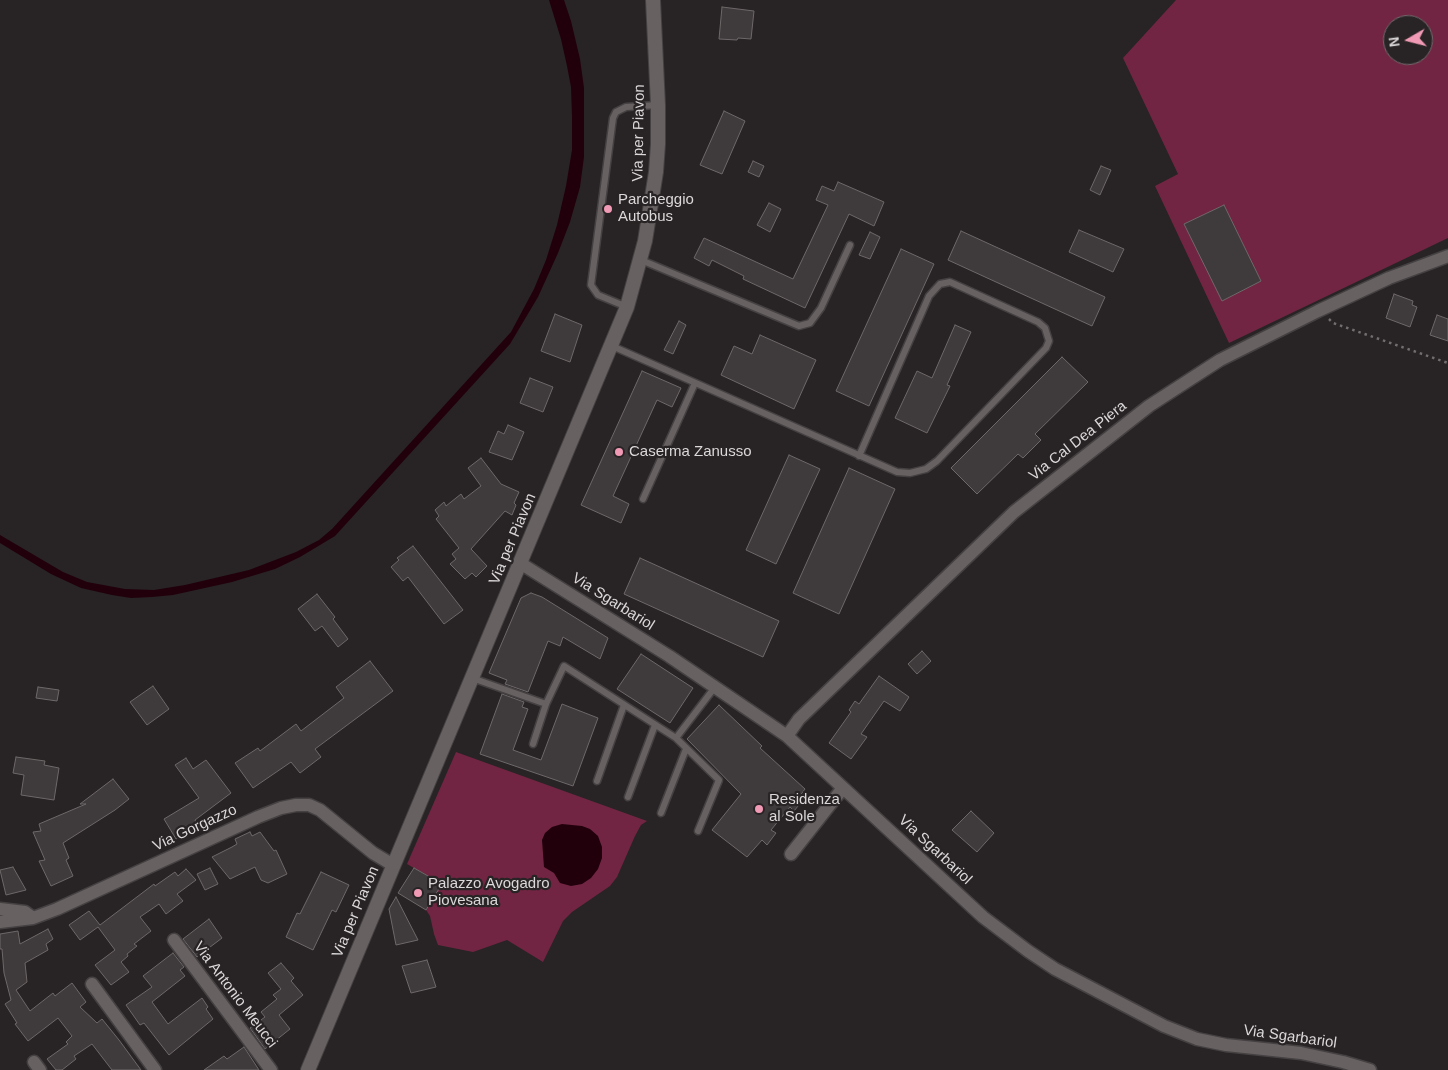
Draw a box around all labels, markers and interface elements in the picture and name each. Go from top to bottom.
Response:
north arrow [1383,15,1433,65]
text: N [1386,36,1403,48]
street label: Via per Piavon [629,84,649,182]
place label: Parcheggio Autobus [618,191,694,226]
marker: Parcheggio Autobus [602,203,614,215]
street label: Via Cal Dea Piera [1026,397,1130,485]
place label: Caserma Zanusso [629,443,752,461]
marker: Caserma Zanusso [613,446,625,458]
street label: Via per Piavon [486,491,540,587]
street label: Via Sgarbariol [568,569,658,635]
place label: Residenza al Sole [769,791,840,826]
street label: Via Gorgazzo [150,801,240,855]
marker: Residenza al Sole [753,803,765,815]
street label: Via Sgarbariol [895,811,975,889]
street label: Via per Piavon [329,864,383,960]
place label: Palazzo Avogadro Piovesana [428,875,549,910]
marker: Palazzo Avogadro Piovesana [412,887,424,899]
street label: Via Antonio Meucci [189,938,281,1052]
street label: Via Sgarbariol [1242,1022,1338,1052]

